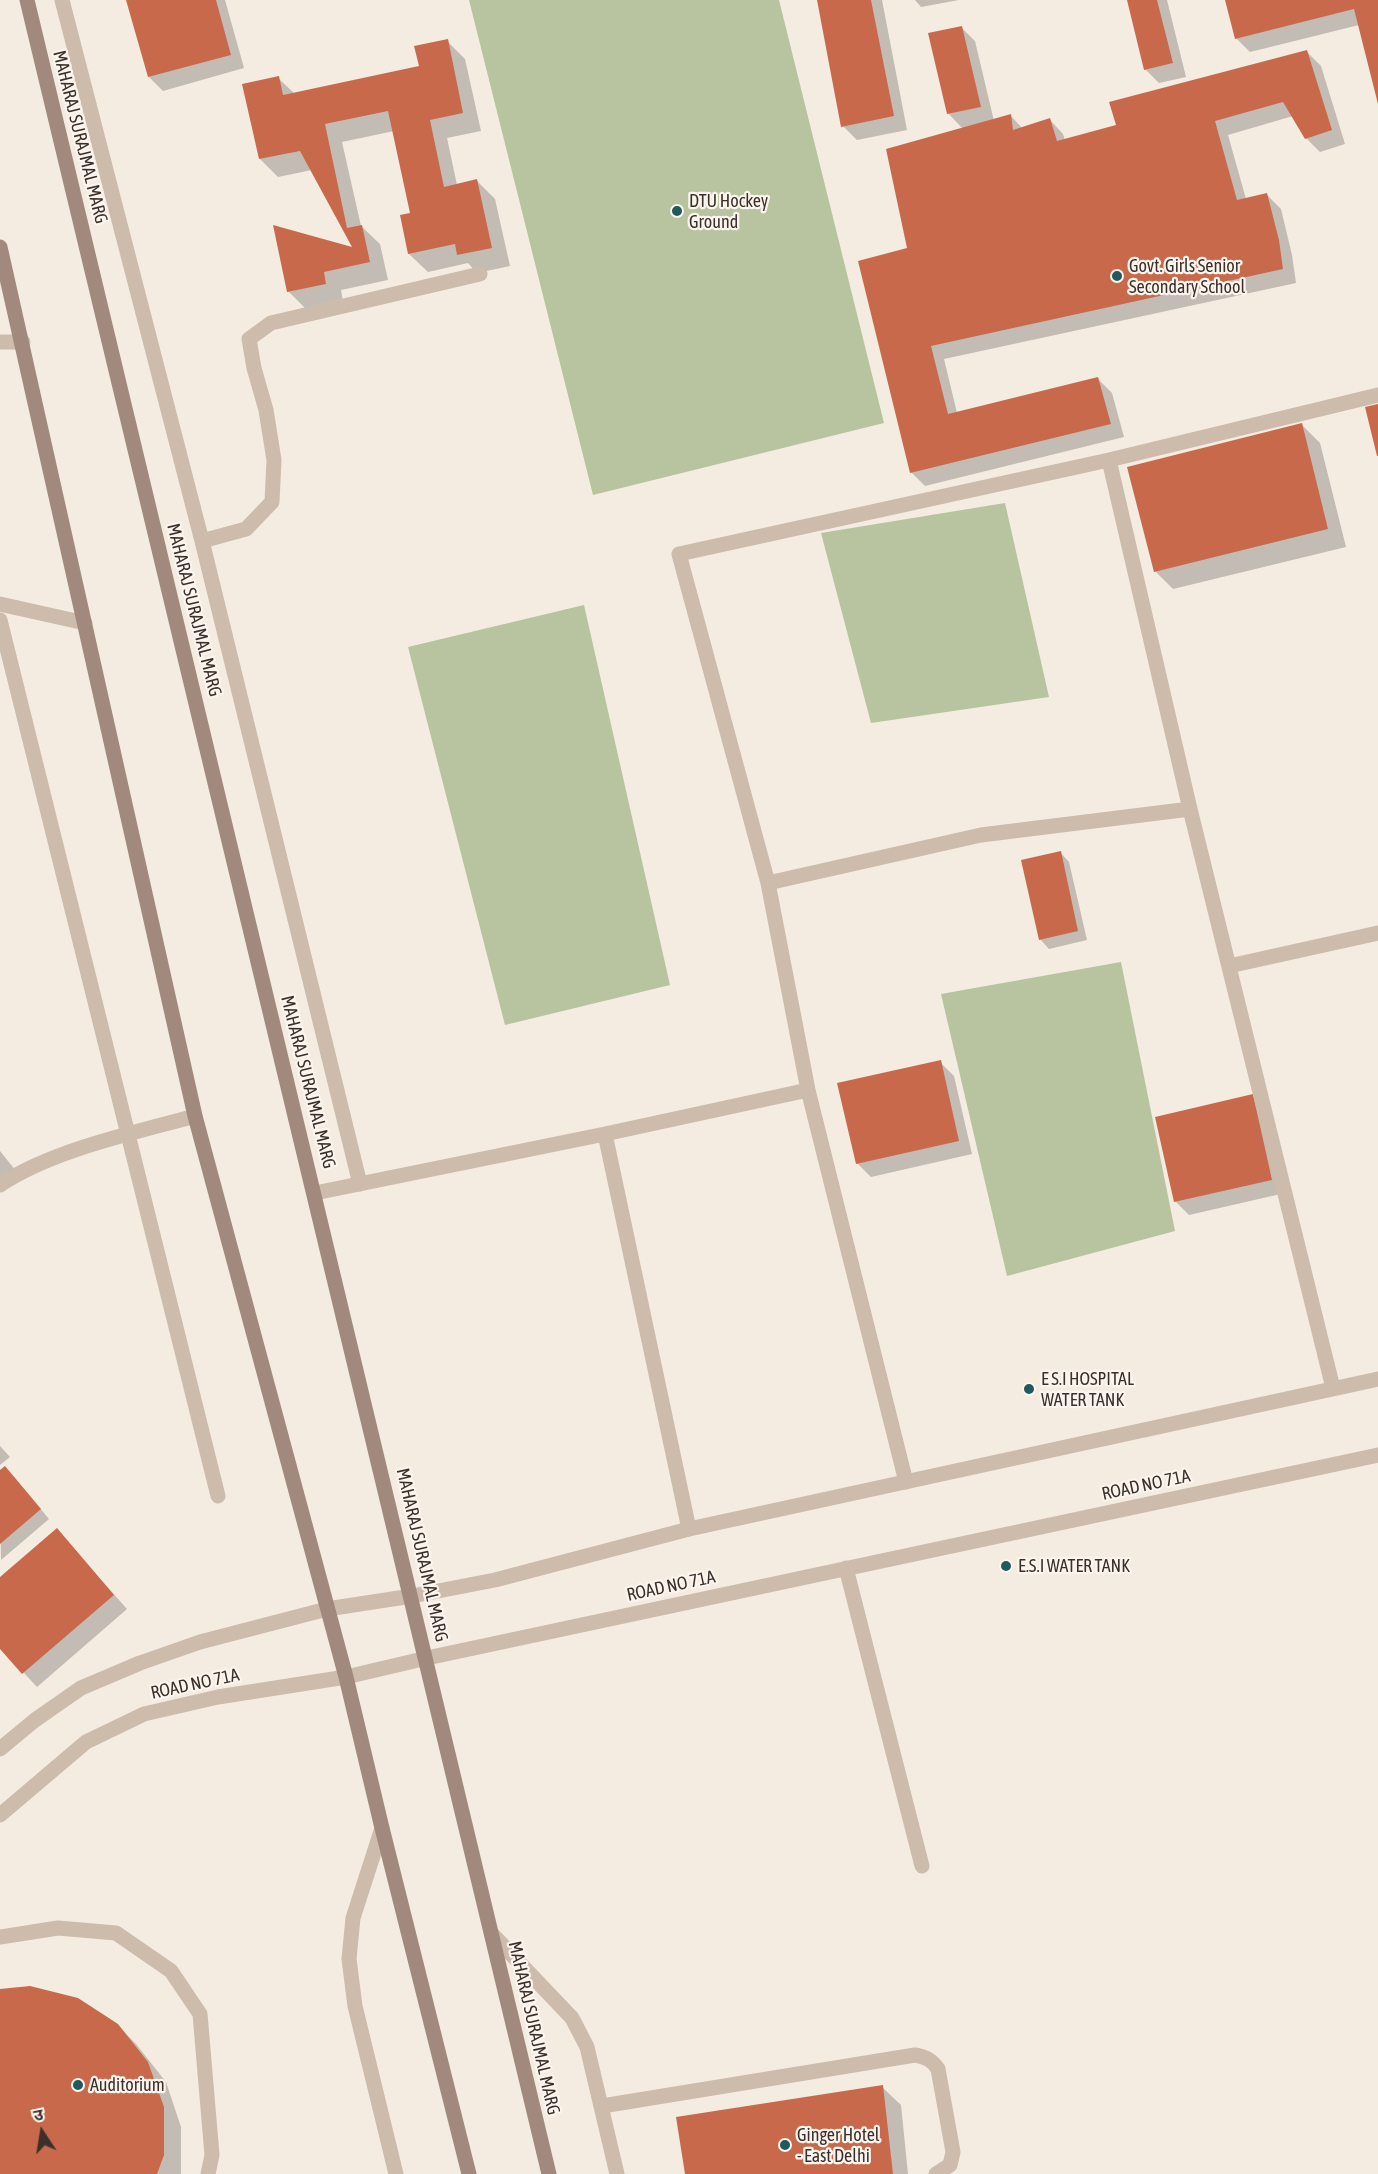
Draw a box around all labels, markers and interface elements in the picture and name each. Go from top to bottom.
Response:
street label: MAHARAJ SURAJMAL MARG [48,48,112,226]
place label: DTU Hockey Ground [689,190,768,232]
marker: DTU Hockey Ground [670,204,684,218]
place label: Govt. Girls Senior Secondary School [1129,255,1245,298]
marker: Govt. Girls Senior Secondary School [1110,269,1124,283]
street label: MAHARAJ SURAJMAL MARG [162,521,226,699]
street label: MAHARAJ SURAJMAL MARG [276,993,340,1171]
place label: E S.I HOSPITAL WATER TANK [1041,1368,1134,1410]
marker: E S.I HOSPITAL WATER TANK [1022,1382,1036,1396]
street label: ROAD NO 71A [1100,1465,1192,1505]
street label: MAHARAJ SURAJMAL MARG [392,1466,452,1644]
place label: E.S.I WATER TANK [1018,1555,1130,1577]
marker: E.S.I WATER TANK [999,1559,1013,1573]
street label: ROAD NO 71A [625,1566,717,1606]
street label: ROAD NO 71A [149,1664,241,1704]
street label: MAHARAJ SURAJMAL MARG [504,1939,564,2117]
place label: Auditorium [90,2074,165,2096]
marker: Auditorium [71,2078,85,2092]
north arrow [12,2102,72,2162]
text: उ [32,2105,45,2124]
place label: Ginger Hotel - East Delhi [797,2124,880,2166]
marker: Ginger Hotel - East Delhi [778,2138,792,2152]

